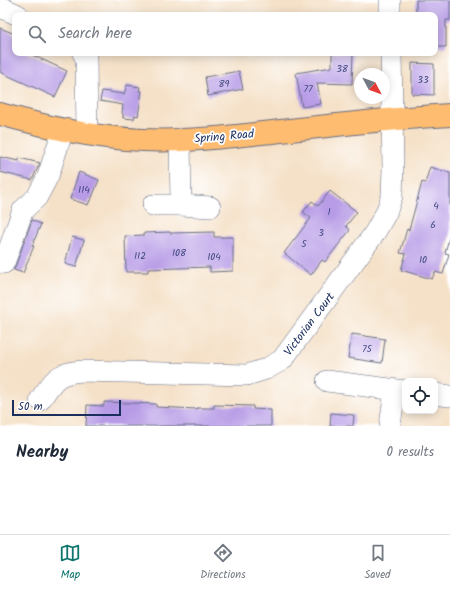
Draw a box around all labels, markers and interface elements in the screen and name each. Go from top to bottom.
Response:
search box [12,12,438,56]
text: Search here [58,22,132,46]
icon: search [26,23,48,45]
house number: 38 [336,61,349,77]
north arrow [354,68,390,104]
house number: 33 [417,72,429,88]
house number: 89 [219,76,230,92]
house number: 77 [303,81,313,97]
street label: Spring Road [193,124,256,149]
house number: 114 [78,182,90,198]
house number: 4 [433,198,439,214]
house number: 1 [327,204,331,220]
house number: 6 [430,217,436,233]
house number: 3 [318,225,324,241]
house number: 5 [301,236,307,252]
house number: 108 [172,245,187,261]
house number: 112 [134,248,146,264]
house number: 104 [207,249,221,265]
house number: 10 [419,252,427,268]
street label: Victorian Court [279,288,340,360]
house number: 75 [362,341,373,357]
map controls [402,378,438,414]
button: locate [402,378,438,414]
scale bar [12,398,121,417]
text: 50 m [18,398,43,416]
text: Nearby [16,439,68,466]
text: 0 results [387,442,434,463]
tab: Map [59,542,81,584]
tab: Directions [200,542,246,584]
tab: Saved [365,542,391,584]

